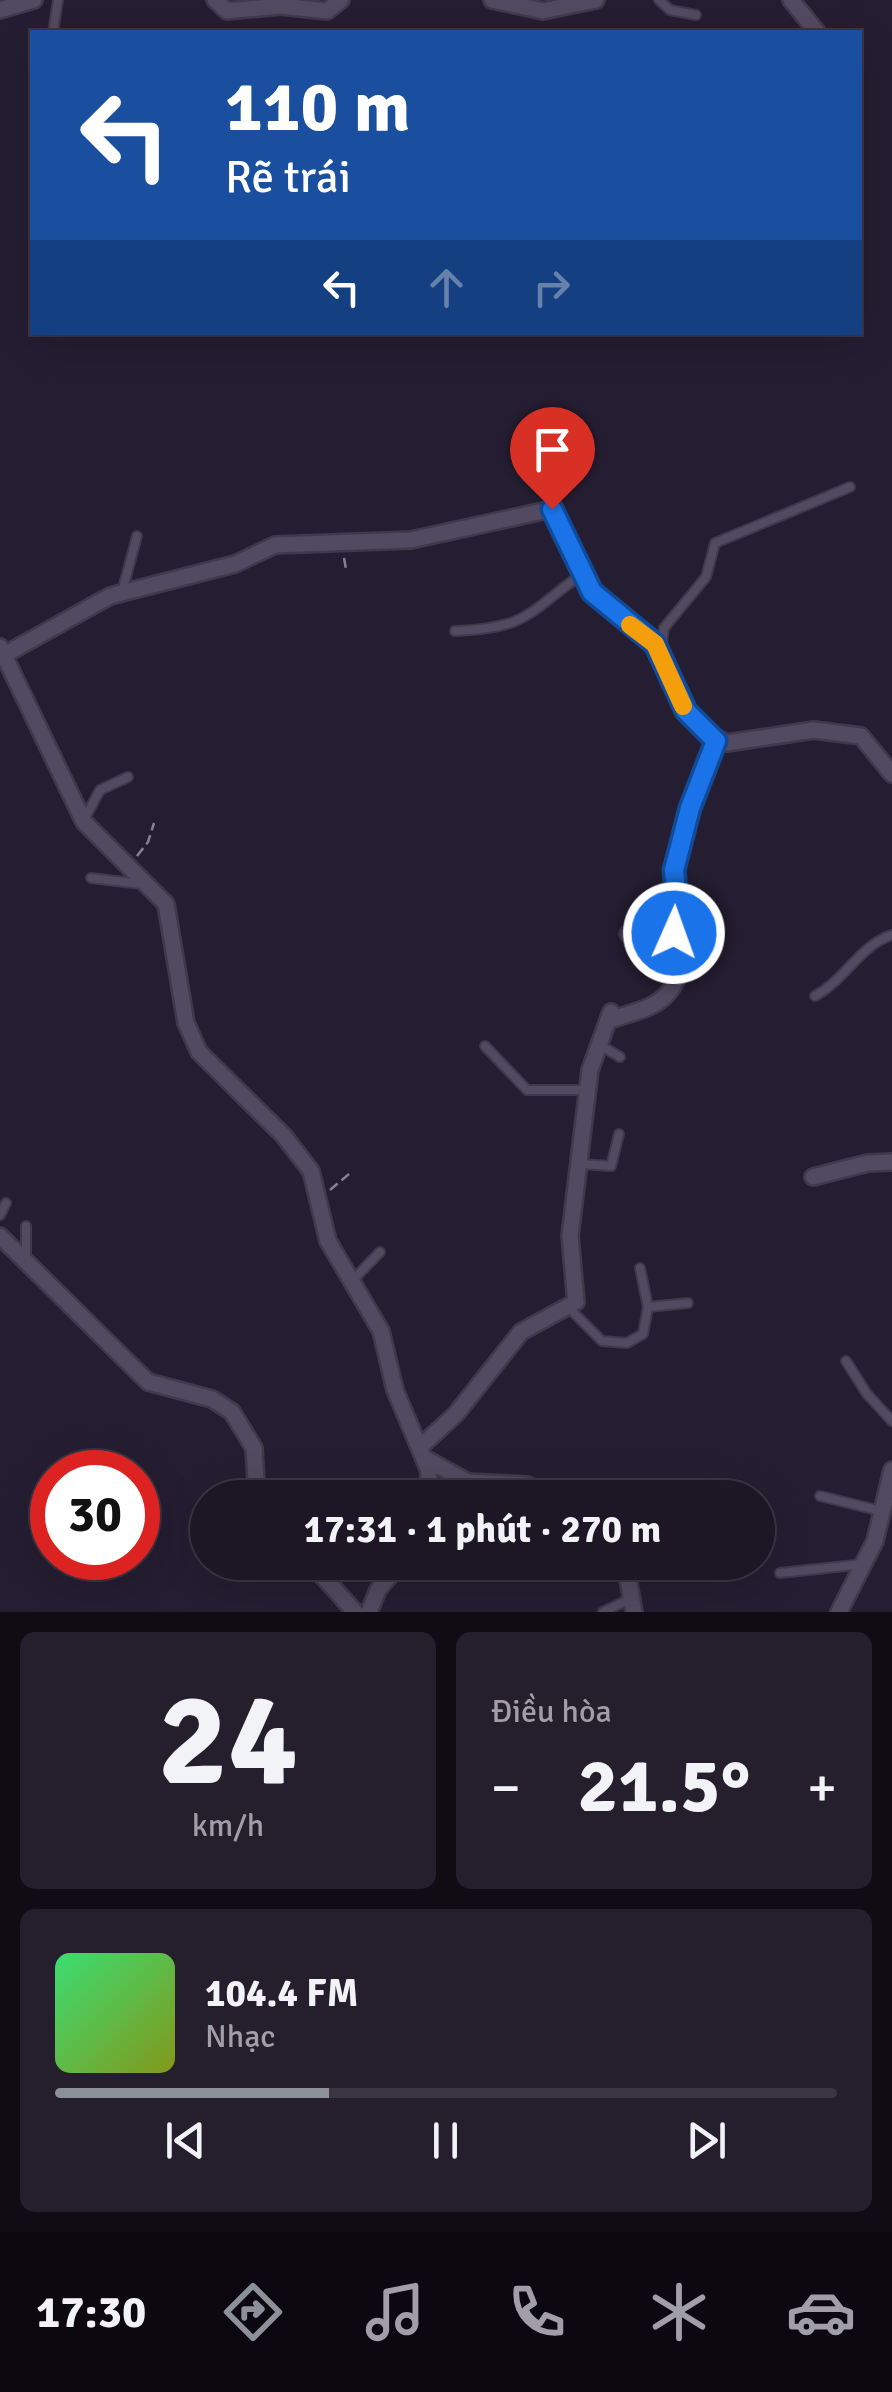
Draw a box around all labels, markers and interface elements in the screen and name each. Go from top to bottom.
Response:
text: 110 m [225,64,410,150]
icon: left [60,70,190,200]
text: Rẽ trái [225,150,351,205]
icon: left [314,260,369,315]
icon: ahead [419,260,474,315]
icon: right [524,260,579,315]
pin [510,407,595,510]
icon: arrive [525,422,580,477]
position arrow [622,881,726,985]
speed limit sign: 30 [30,1450,160,1580]
text: 17:31 · 1 phút · 270 m [304,1506,661,1553]
text: 24 [158,1661,298,1821]
text: Điều hòa [491,1692,612,1731]
text: 21.5° [578,1740,751,1833]
text: − [491,1754,521,1822]
text: + [807,1754,837,1822]
text: km/h [192,1806,264,1845]
text: 104.4 FM [205,1970,358,2017]
text: Nhạc [205,2017,275,2056]
icon: previous [158,2113,213,2168]
icon: pause [418,2113,473,2168]
icon: next [679,2113,734,2168]
icon: directions [218,2277,288,2347]
icon: music [360,2277,430,2347]
icon: phone [502,2277,572,2347]
icon: climate [644,2277,714,2347]
icon: car [786,2277,856,2347]
text: 17:30 [36,2285,146,2340]

